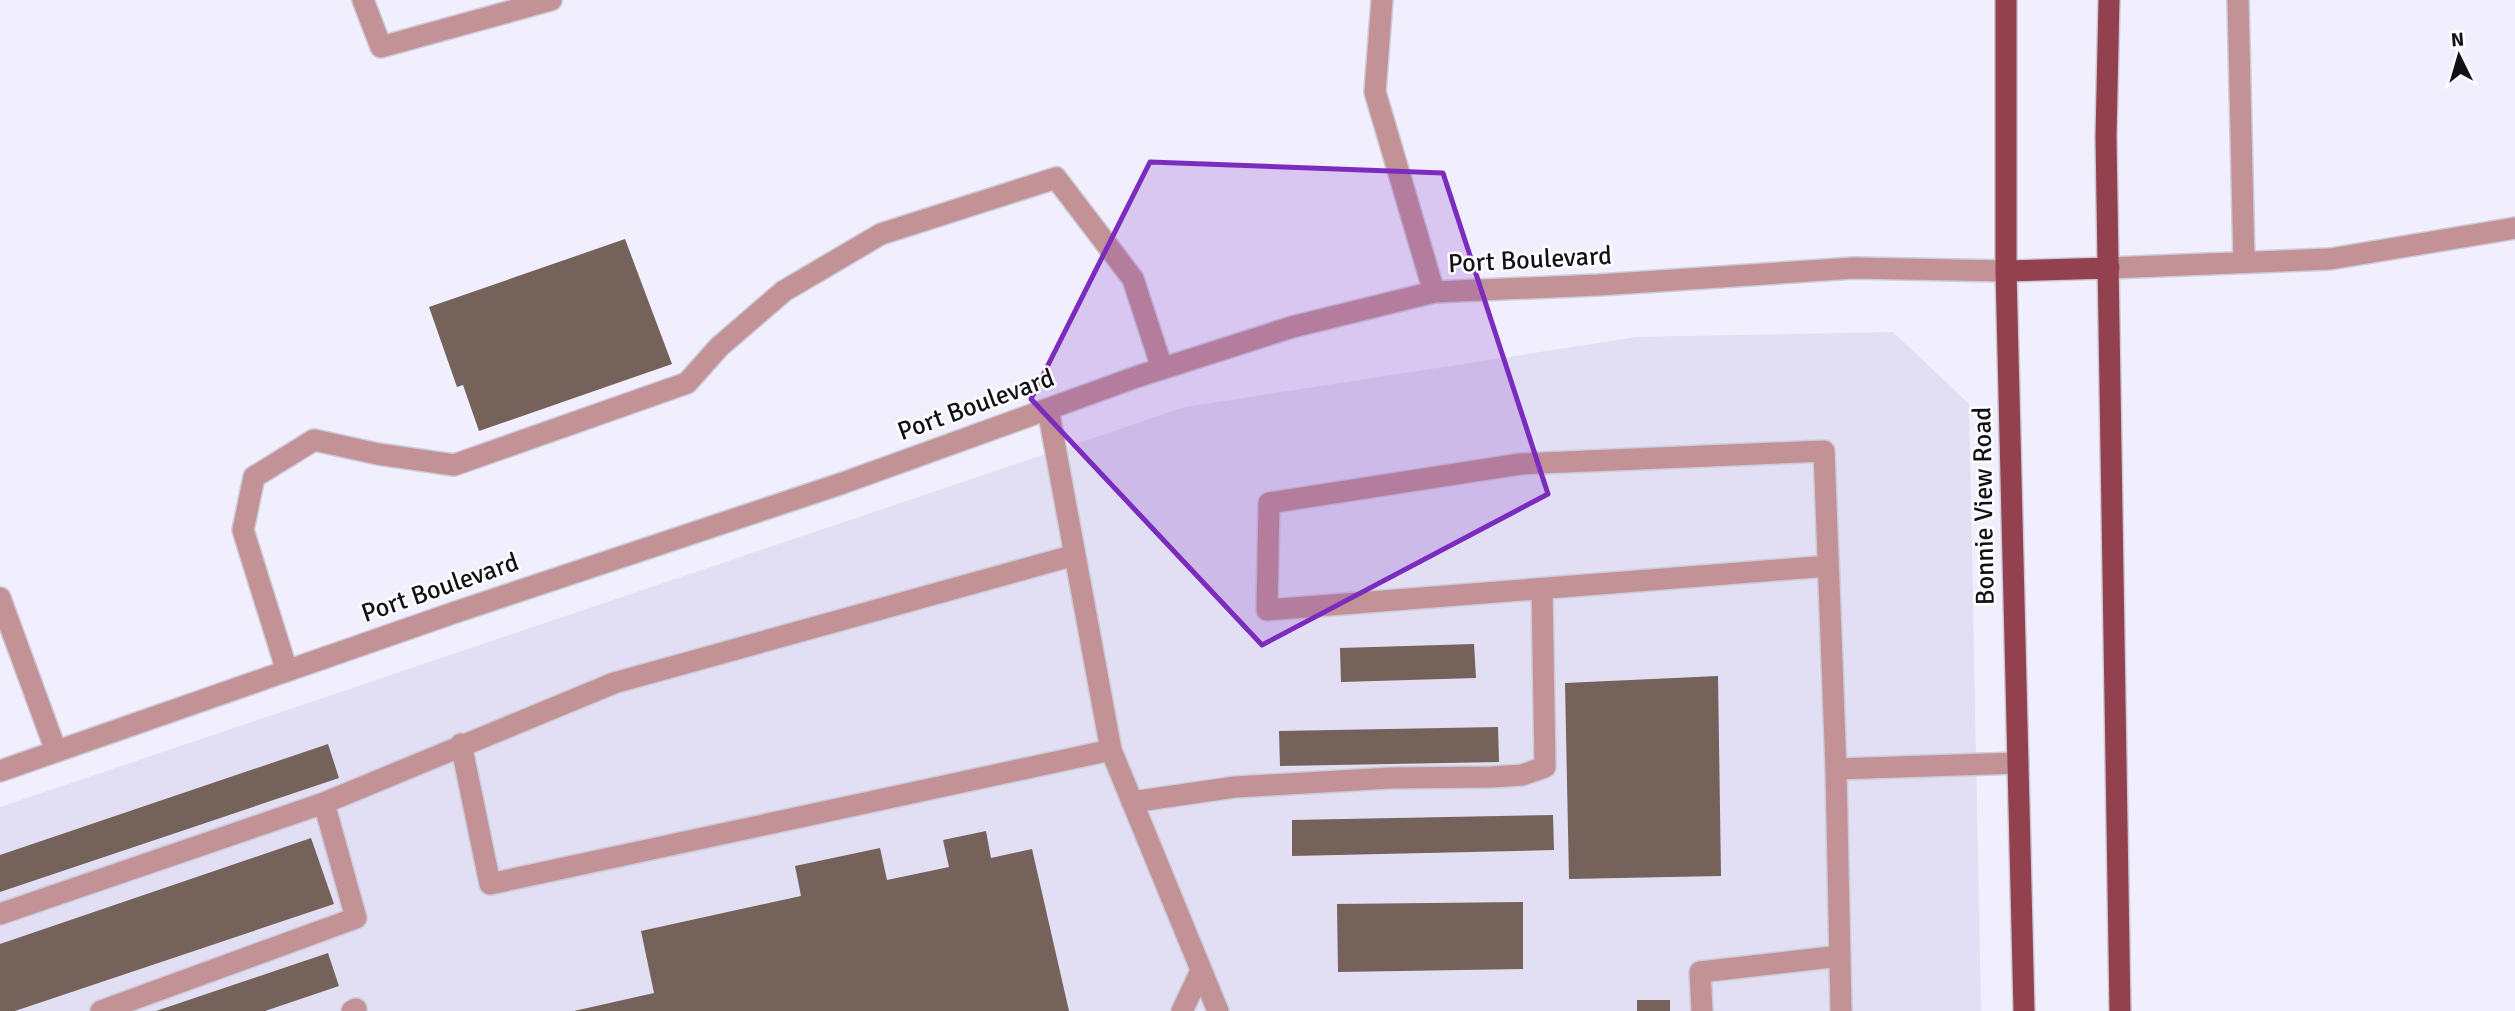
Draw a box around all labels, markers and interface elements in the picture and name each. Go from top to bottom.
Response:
north arrow [2424,21,2494,91]
text: N [2450,28,2465,53]
street label: Port Boulevard [1447,240,1613,280]
street label: Port Boulevard [893,362,1059,448]
street label: Bonnie View Road [1966,407,2002,605]
street label: Port Boulevard [357,546,523,630]

